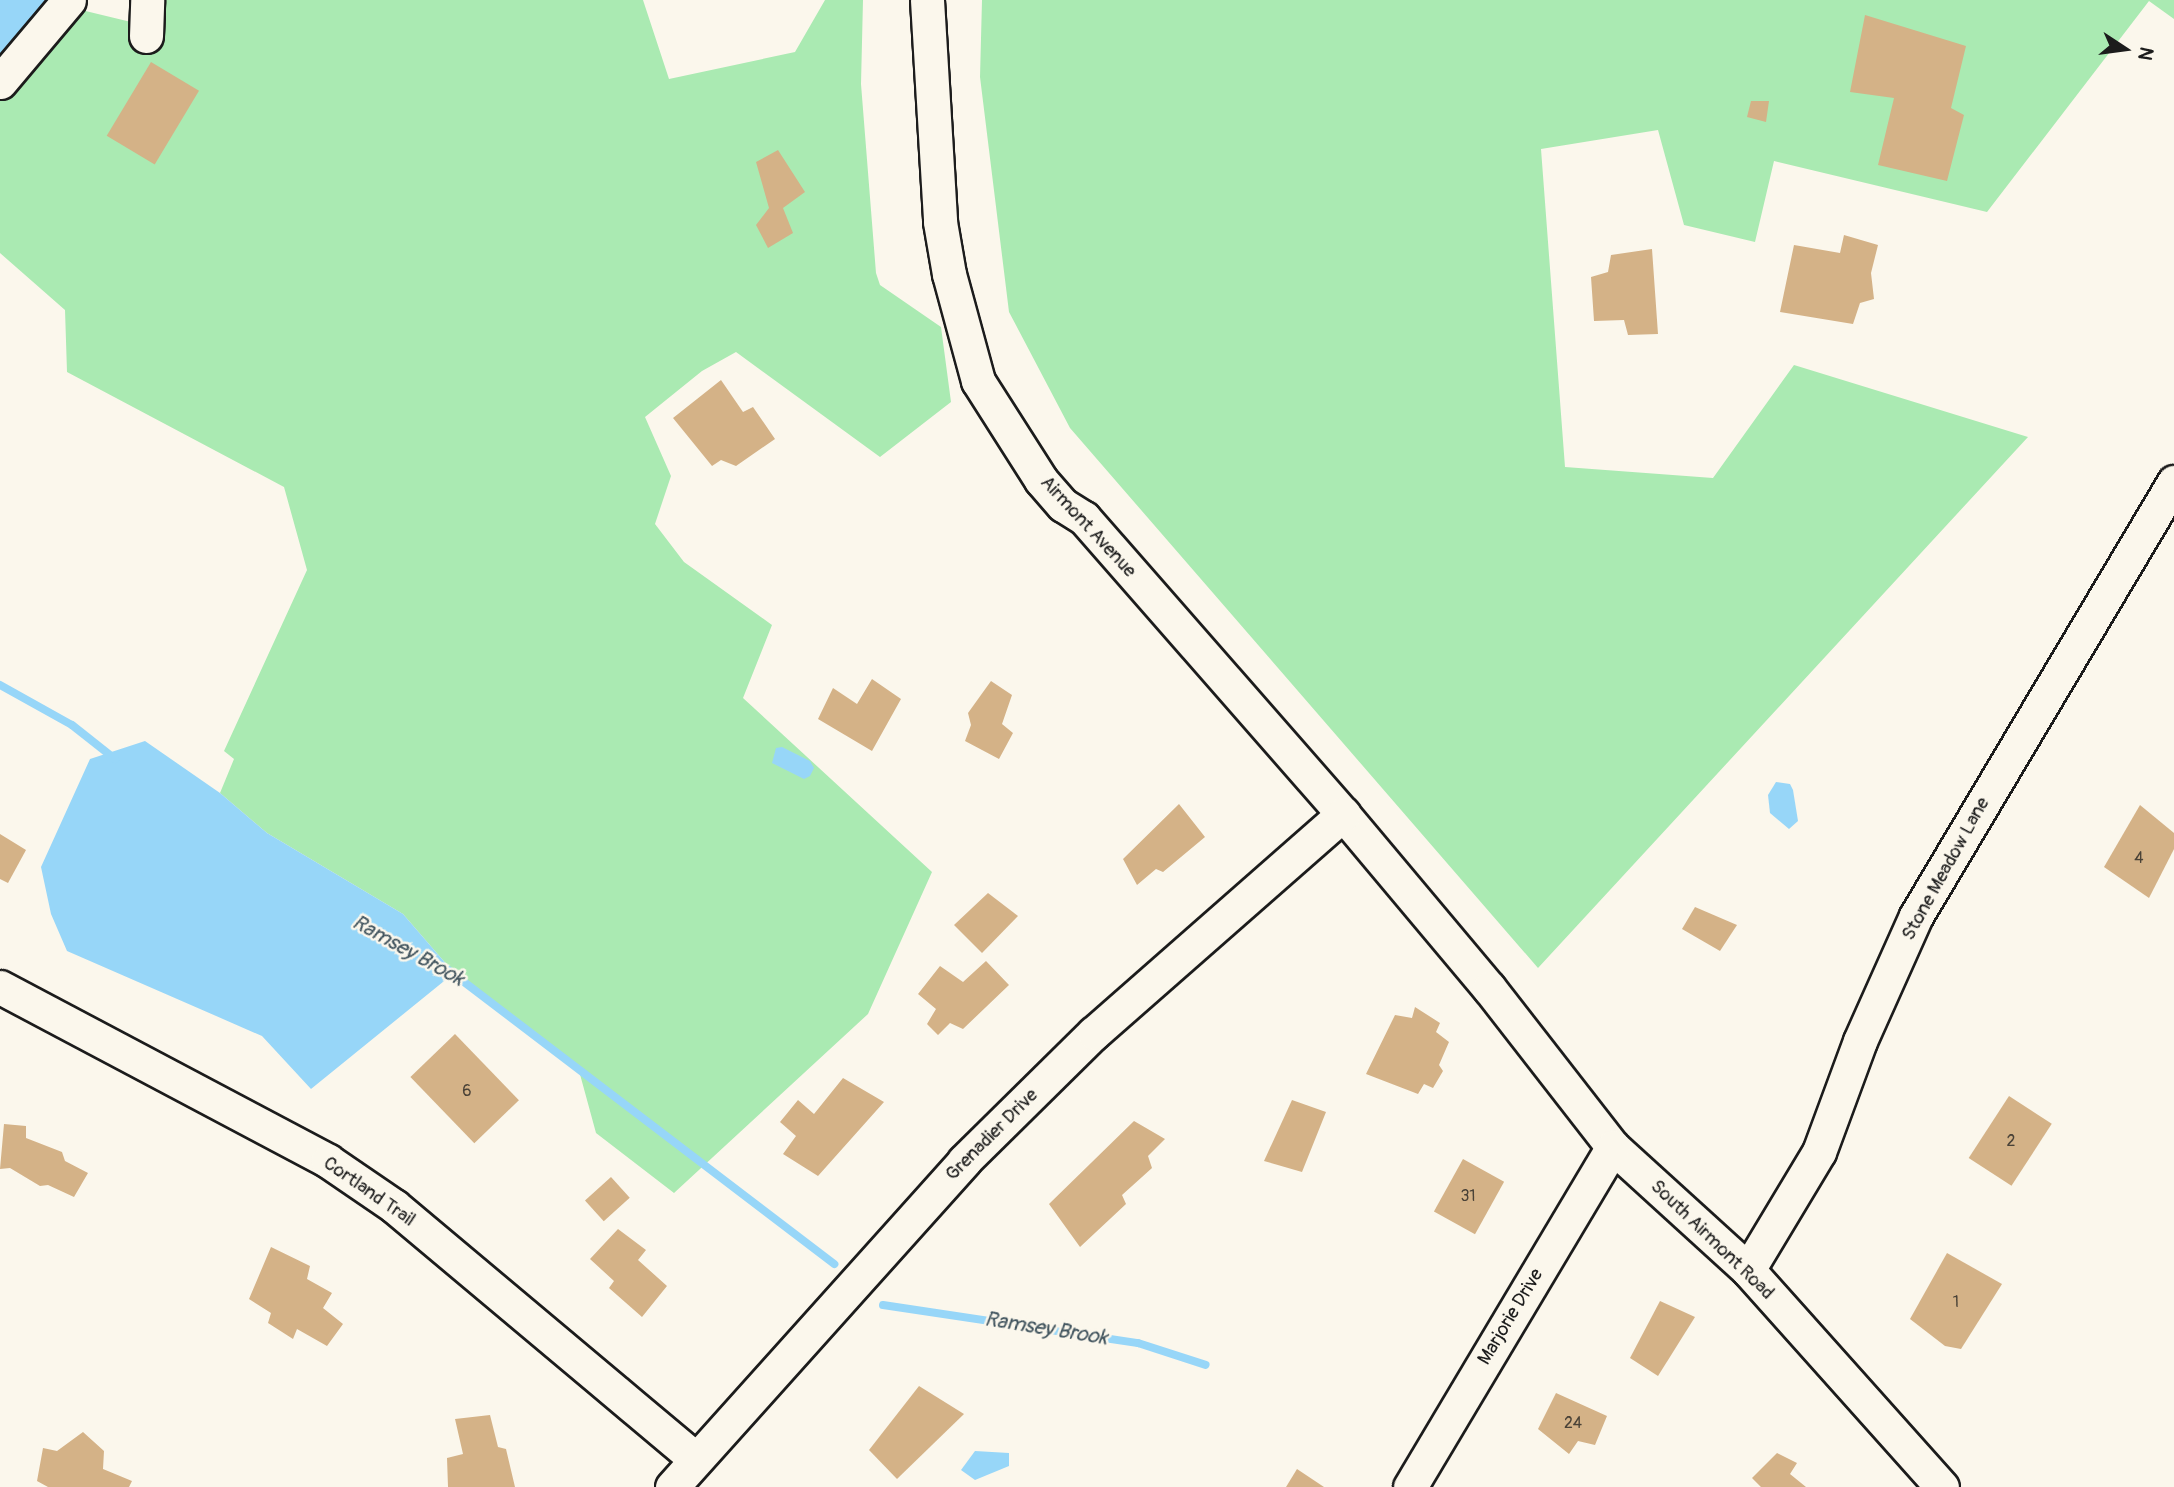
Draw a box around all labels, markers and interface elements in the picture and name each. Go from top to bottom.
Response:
north arrow [2090,14,2160,84]
text: N [2132,45,2159,63]
street label: Airmont Avenue [1035,472,1141,582]
street label: Stone Meadow Lane [1897,794,1995,944]
house number: 4 [2134,848,2144,868]
water label: Ramsey Brook [348,910,468,992]
house number: 6 [462,1081,472,1101]
street label: Grenadier Drive [941,1084,1043,1186]
house number: 2 [2007,1131,2015,1151]
street label: Cortland Trail [319,1152,419,1232]
street label: South Airmont Road [1646,1175,1778,1305]
house number: 31 [1460,1186,1476,1206]
street label: Marjorie Drive [1473,1265,1549,1369]
house number: 1 [1953,1292,1959,1312]
water label: Ramsey Brook [983,1307,1109,1351]
house number: 24 [1564,1413,1582,1433]

